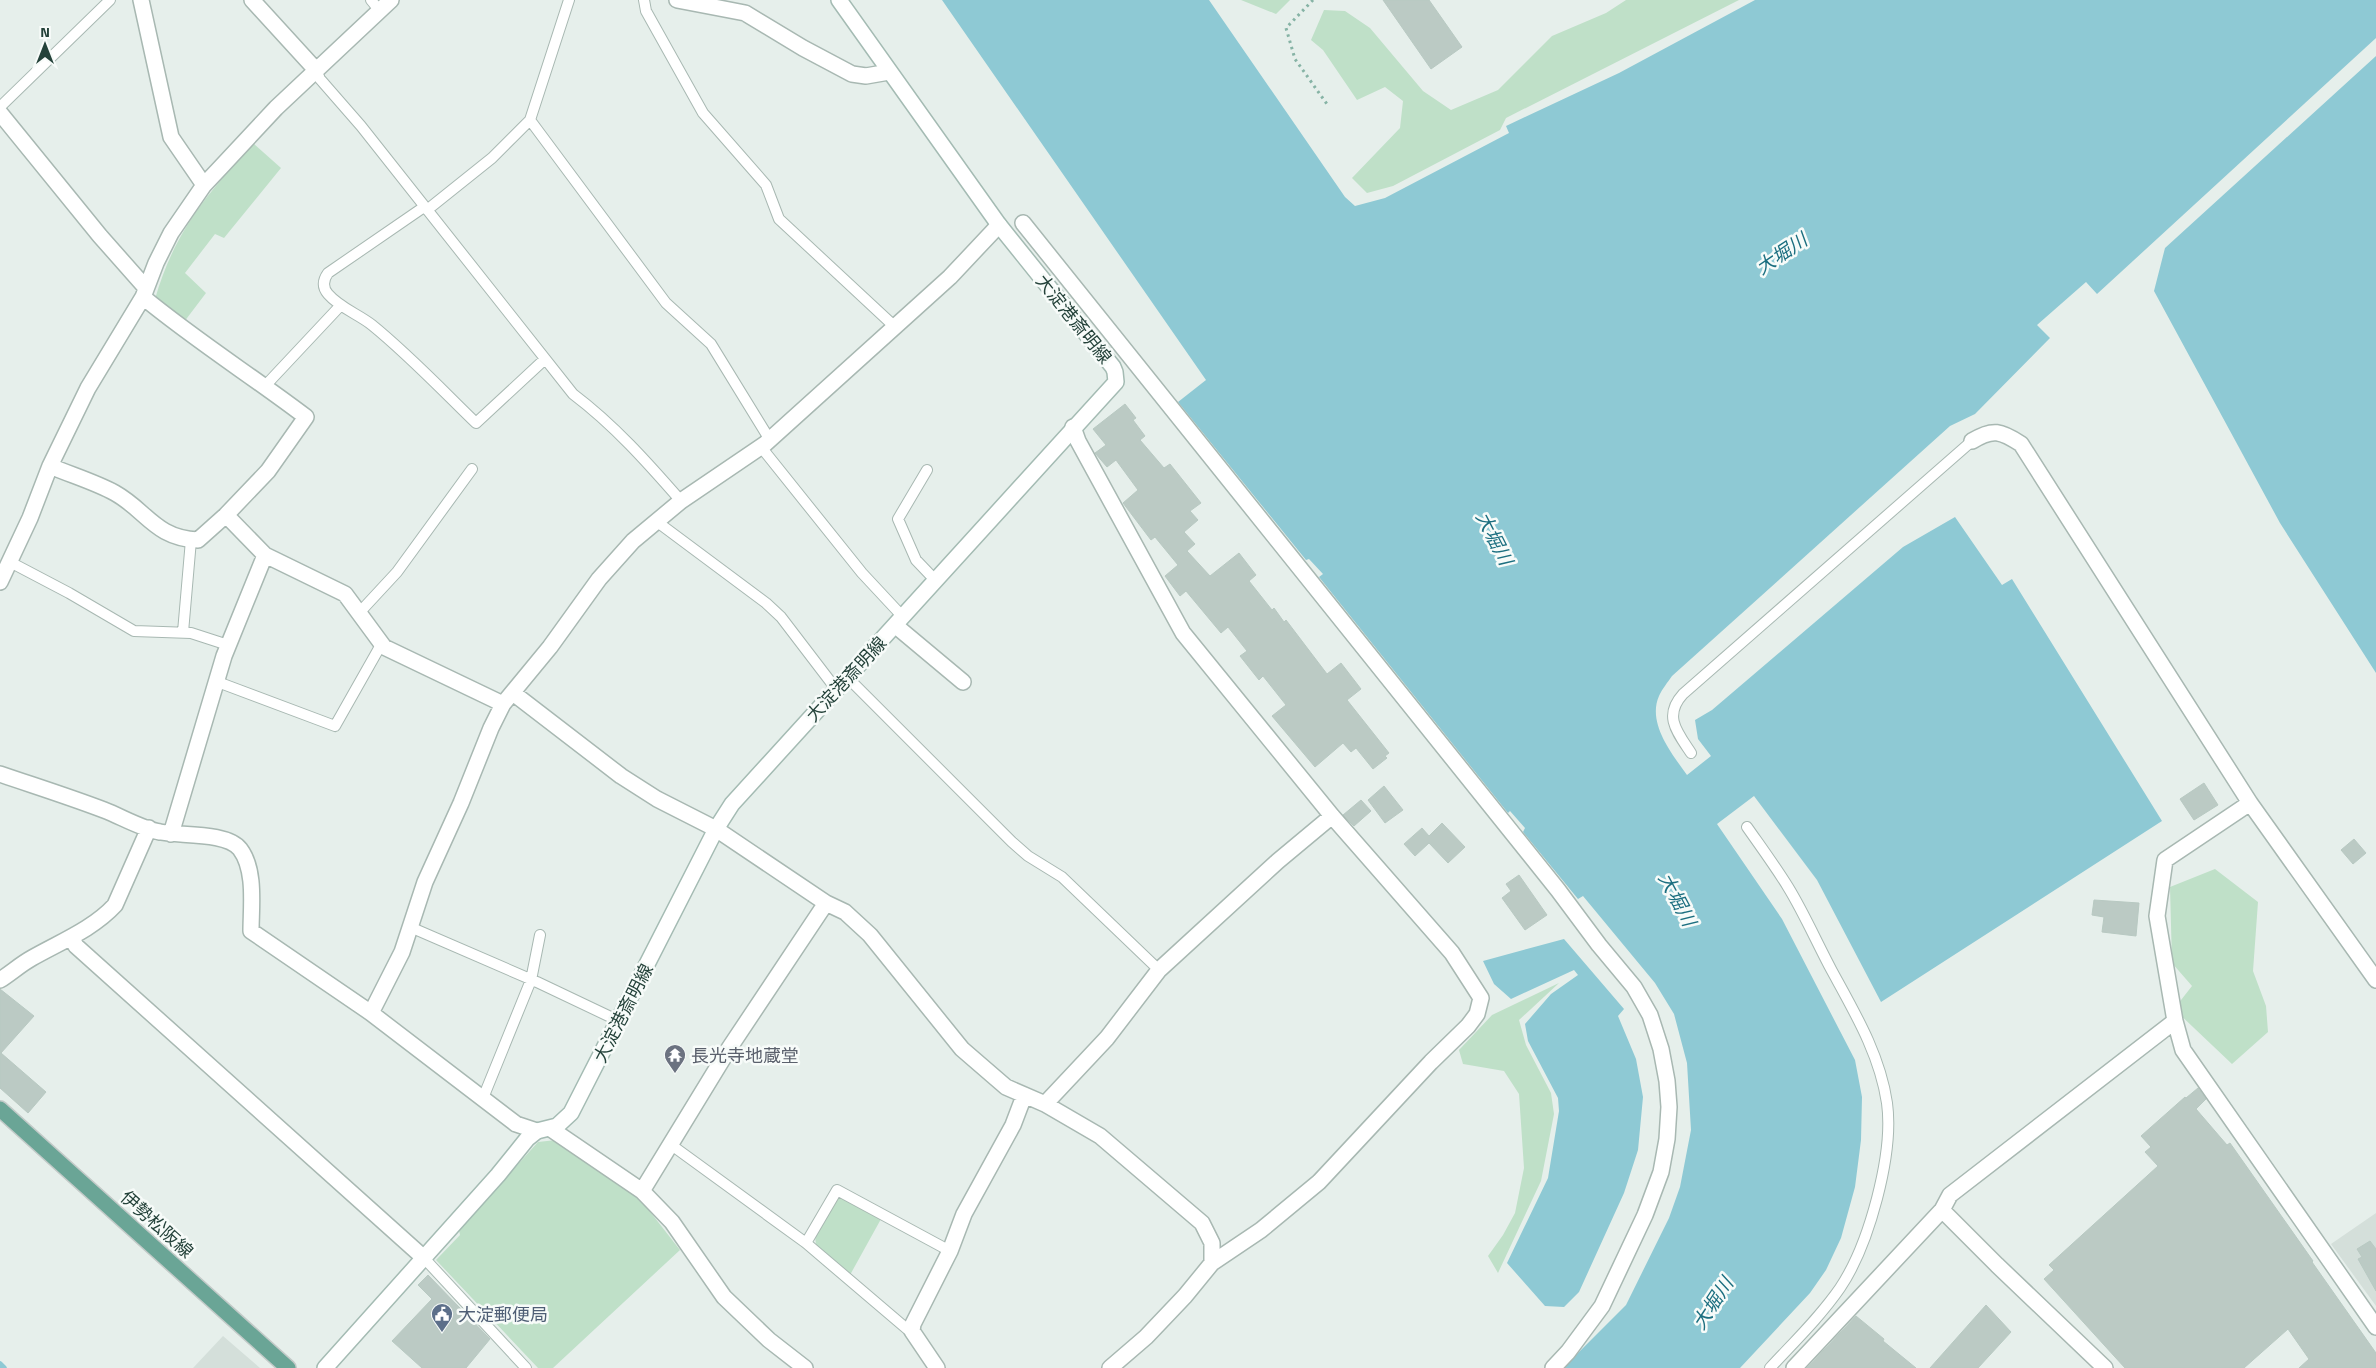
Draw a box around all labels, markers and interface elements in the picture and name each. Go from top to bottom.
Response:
north arrow [20,20,70,70]
text: N [40,21,50,42]
water label: 大堀川 [1749,224,1814,281]
street label: 大淀港斎明線 [1030,269,1118,369]
water label: 大堀川 [1469,506,1522,572]
street label: 大淀港斎明線 [799,630,893,728]
water label: 大堀川 [1652,867,1705,933]
street label: 大淀港斎明線 [586,959,660,1067]
place label: 長光寺地蔵堂 [691,1042,799,1069]
temple icon: 長光寺地蔵堂 [663,1043,687,1074]
street label: 伊勢松阪線 [115,1184,199,1264]
water label: 大堀川 [1684,1270,1741,1335]
place label: 大淀郵便局 [458,1301,548,1328]
public building icon: 大淀郵便局 [430,1302,454,1333]

